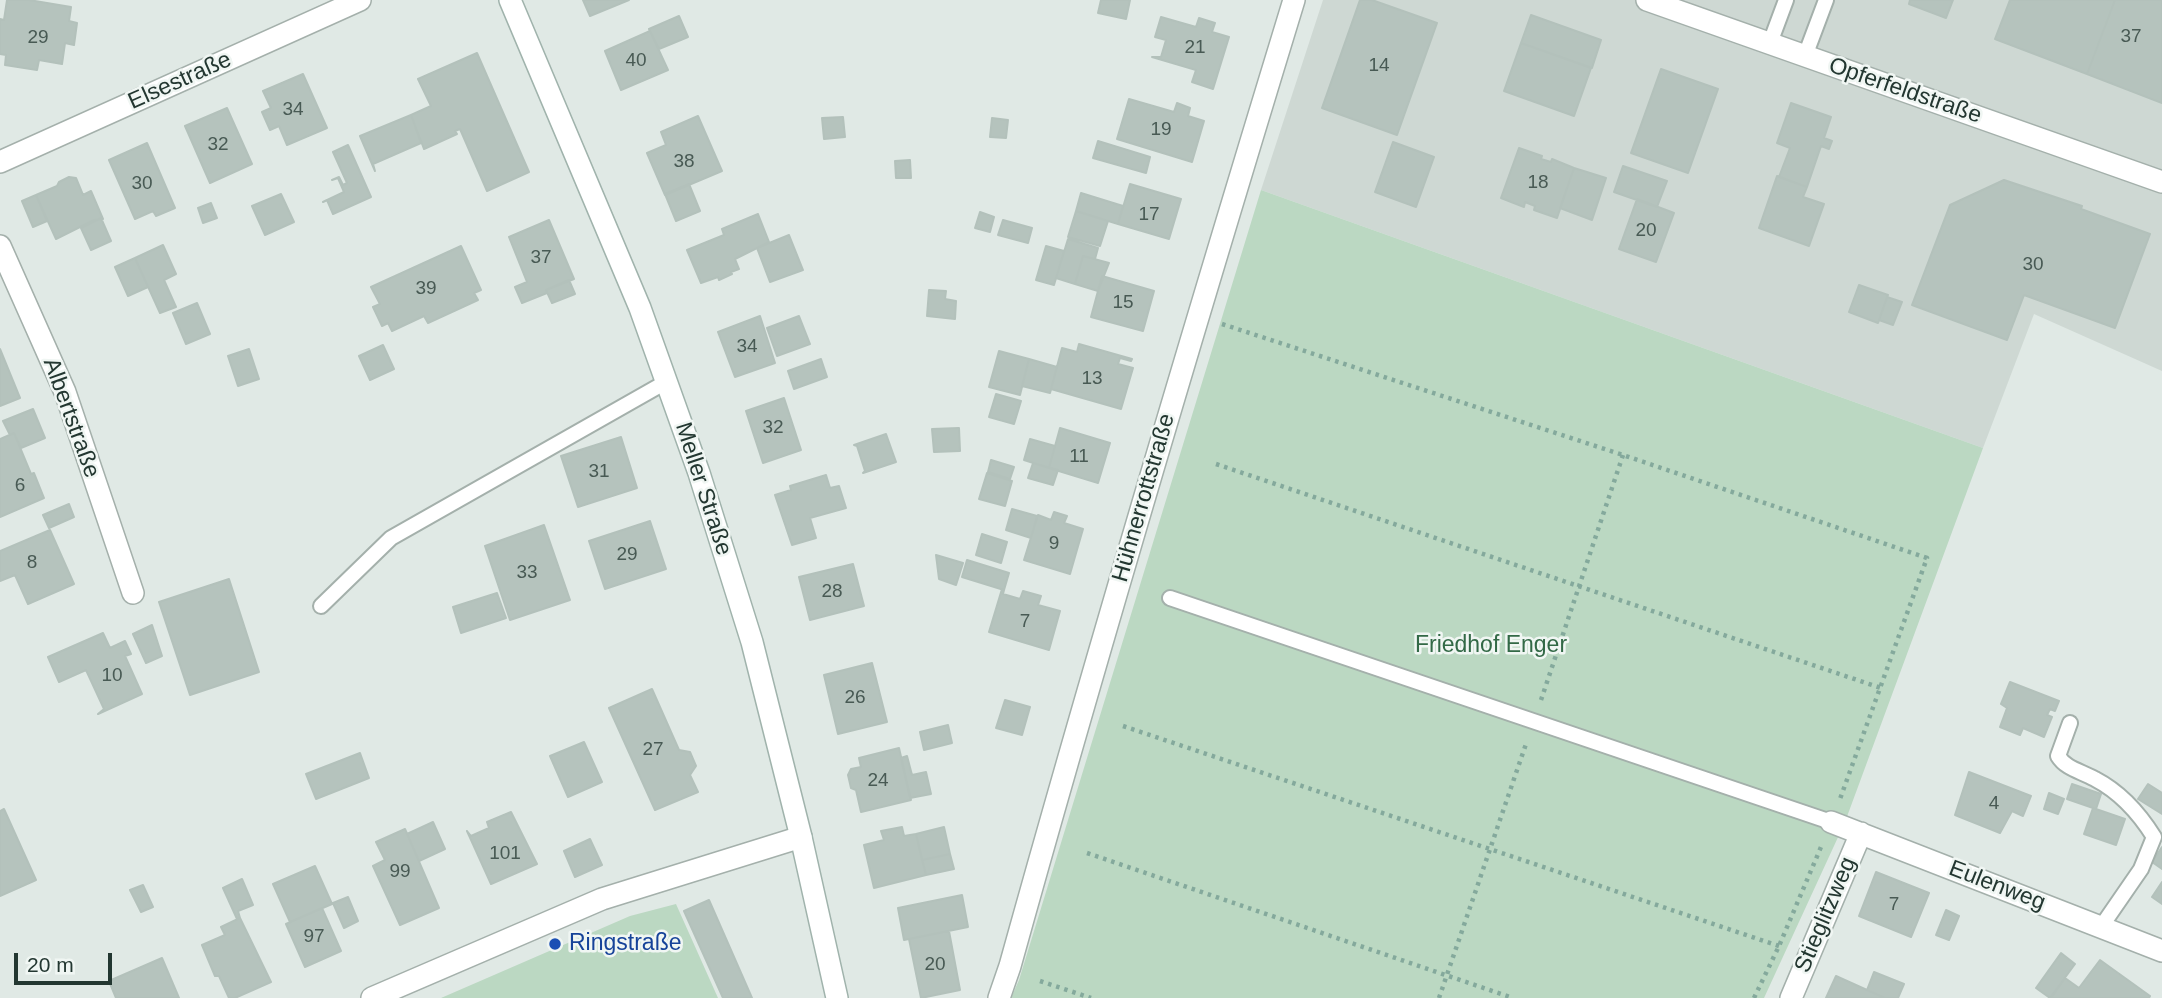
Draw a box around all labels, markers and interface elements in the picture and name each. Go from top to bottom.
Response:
house number: 37 [2120,26,2142,48]
house number: 29 [27,27,49,49]
house number: 21 [1184,37,1206,59]
street label: Elsestraße [124,46,236,116]
house number: 40 [625,50,647,72]
street label: Opferfeldstraße [1825,52,1985,130]
house number: 14 [1368,55,1390,77]
house number: 34 [282,99,304,121]
house number: 19 [1150,119,1172,141]
house number: 32 [207,134,229,156]
house number: 38 [673,151,695,173]
house number: 18 [1527,172,1549,194]
house number: 30 [131,173,153,195]
house number: 17 [1138,204,1160,226]
house number: 20 [1635,220,1657,242]
house number: 37 [530,247,552,269]
house number: 30 [2022,254,2044,276]
house number: 39 [415,278,437,300]
house number: 15 [1112,292,1134,314]
house number: 34 [736,336,758,358]
street label: Albertstraße [37,354,105,482]
house number: 13 [1081,368,1103,390]
street label: Hühnerrottstraße [1107,411,1181,585]
house number: 32 [762,417,784,439]
street label: Meller Straße [669,419,737,559]
house number: 11 [1069,446,1089,468]
house number: 31 [588,461,610,483]
house number: 6 [15,475,25,497]
house number: 9 [1049,533,1059,555]
house number: 29 [616,544,638,566]
house number: 8 [27,552,37,574]
house number: 33 [516,562,538,584]
house number: 28 [821,581,843,603]
house number: 7 [1020,611,1030,633]
park label: Friedhof Enger [1415,632,1567,660]
house number: 10 [101,665,123,687]
house number: 26 [844,687,866,709]
house number: 27 [642,739,664,761]
house number: 24 [867,770,889,792]
house number: 4 [1989,793,1999,815]
house number: 101 [489,843,521,865]
street label: Stieglitzweg [1789,853,1863,977]
street label: Eulenweg [1945,855,2049,917]
house number: 99 [389,861,411,883]
house number: 7 [1889,894,1899,916]
house number: 97 [303,926,325,948]
place label: Ringstraße [569,930,681,958]
marker: Ringstraße [547,936,563,952]
scale bar [18,939,116,983]
text: 20 m [27,953,74,976]
house number: 20 [924,954,946,976]

